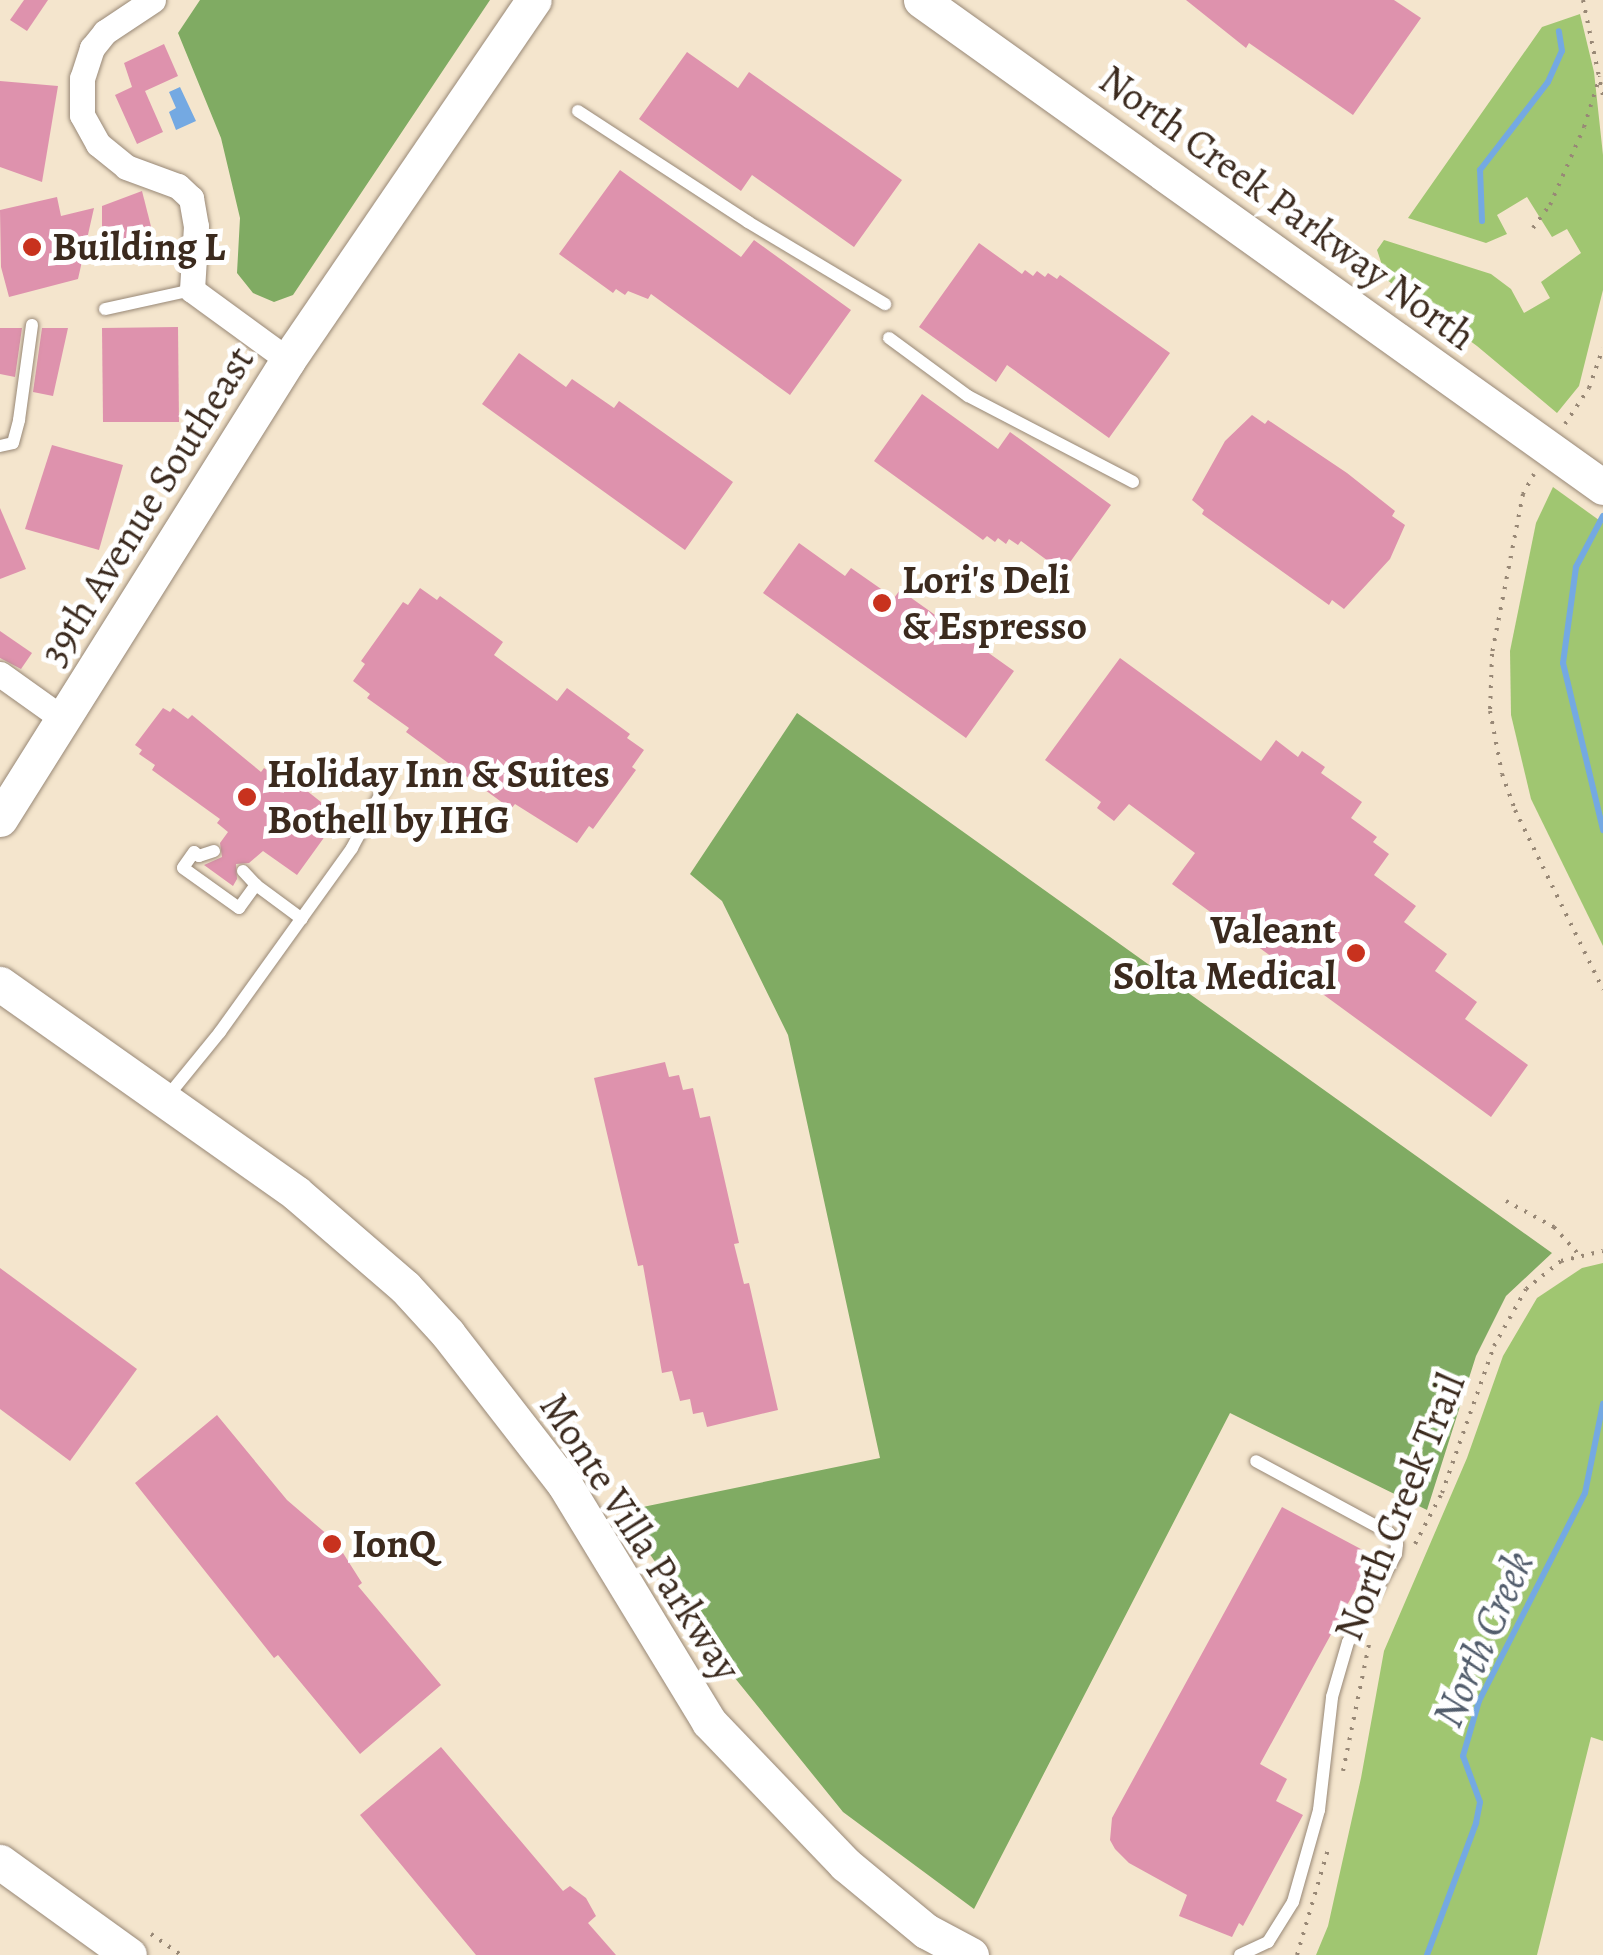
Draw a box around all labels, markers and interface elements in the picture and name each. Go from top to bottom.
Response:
street label: North Creek Parkway North [1090,56,1484,360]
place label: Building L [52,223,225,271]
marker: Building L [21,236,43,258]
street label: 39th Avenue Southeast [29,338,265,674]
place label: Lori's Deli & Espresso [902,556,1087,650]
marker: Lori's Deli & Espresso [871,592,893,614]
place label: Holiday Inn & Suites Bothell by IHG [267,750,610,844]
marker: Holiday Inn & Suites Bothell by IHG [236,786,258,808]
place label: Valeant Solta Medical [1113,906,1336,1000]
marker: Valeant Solta Medical [1345,942,1367,964]
street label: North Creek Trail [1325,1366,1475,1648]
street label: Monte Villa Parkway [529,1385,751,1689]
place label: IonQ [352,1520,436,1568]
marker: IonQ [321,1533,343,1555]
water label: North Creek [1422,1543,1544,1735]

